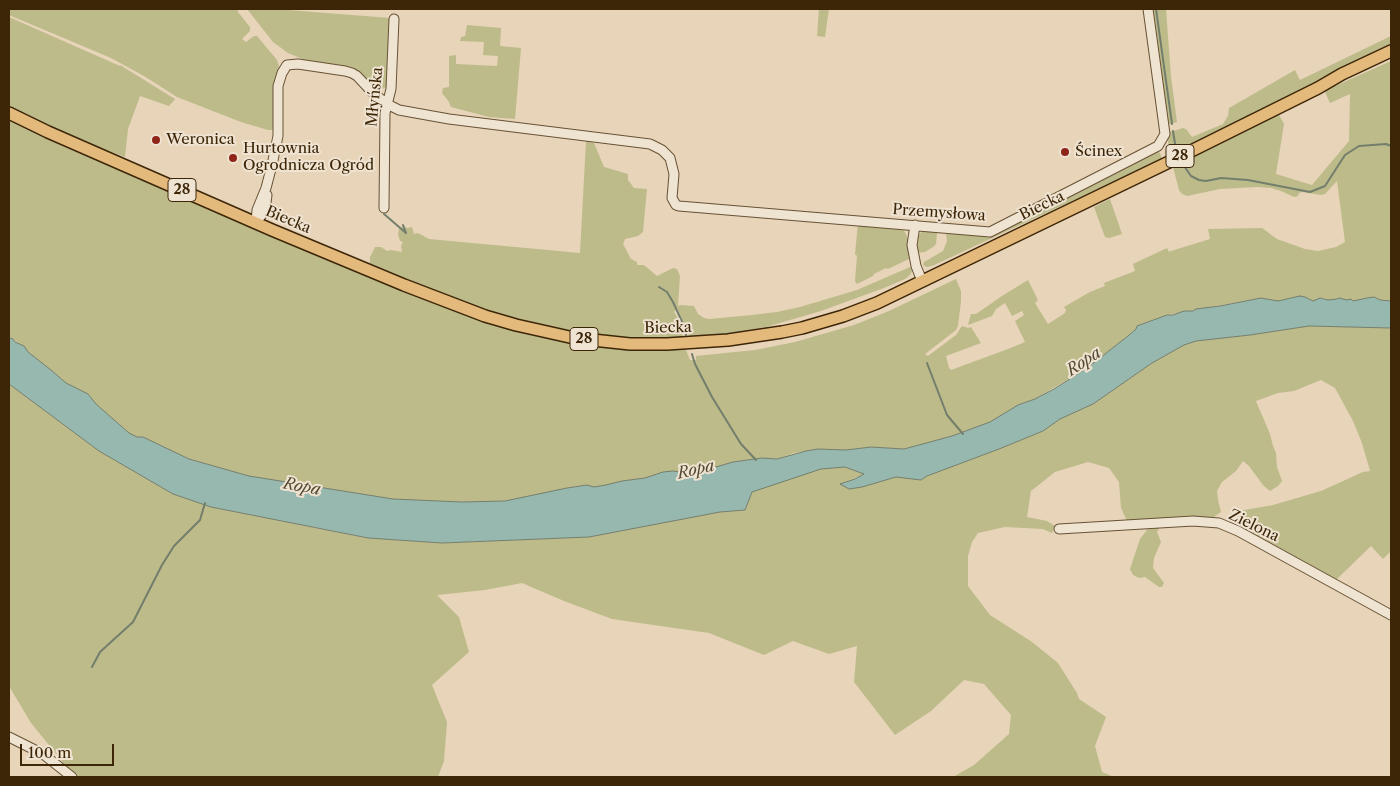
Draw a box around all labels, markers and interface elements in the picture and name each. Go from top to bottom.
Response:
street label: Młyńska [363,66,387,128]
place label: Weronica [166,131,235,149]
marker: Weronica [150,134,162,146]
place label: Hurtownia Ogrodnicza Ogród [243,140,374,175]
place label: Ścinex [1075,143,1122,161]
road number: 28 [1166,144,1194,168]
marker: Ścinex [1059,146,1071,158]
marker: Hurtownia Ogrodnicza Ogród [227,152,239,164]
road number: 28 [168,178,196,202]
street label: Biecka [1017,187,1067,225]
street label: Przemysłowa [892,201,986,225]
street label: Biecka [263,202,313,238]
street label: Biecka [644,319,692,337]
road number: 28 [570,328,598,350]
water label: Ropa [1063,344,1105,380]
water label: Ropa [676,456,716,484]
water label: Ropa [282,474,322,500]
street label: Zielona [1226,506,1282,546]
scale bar [22,734,116,766]
text: 100 m [28,743,71,762]

